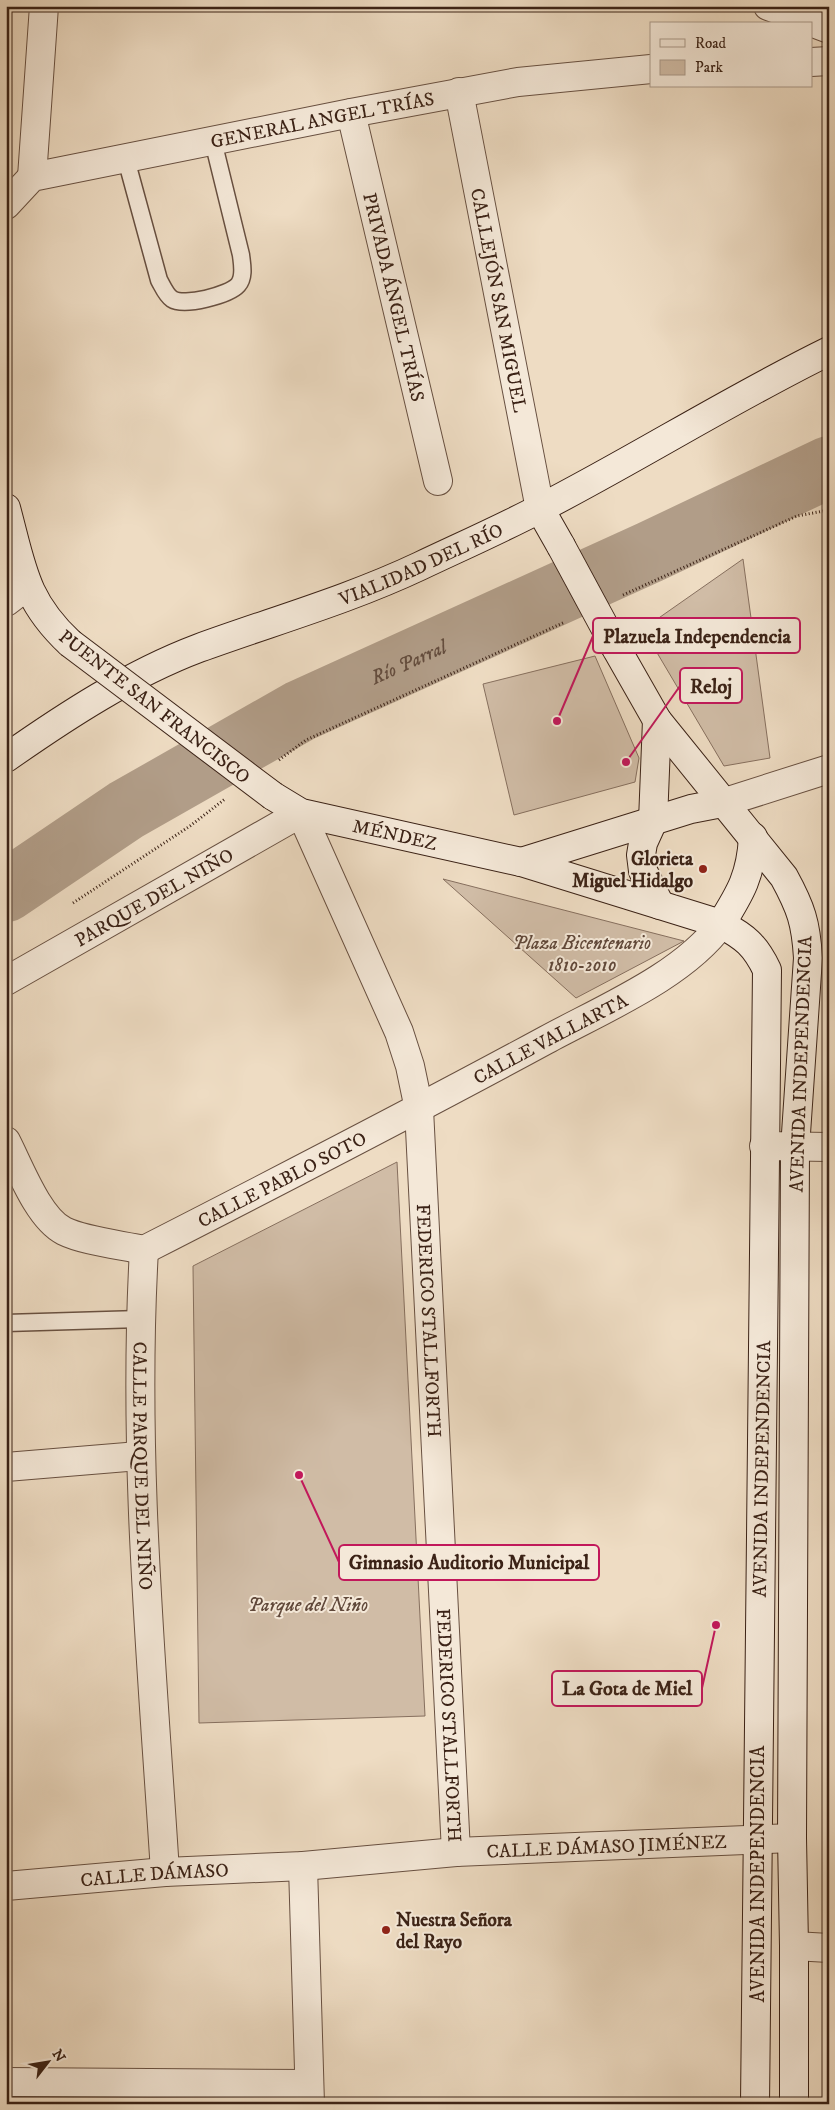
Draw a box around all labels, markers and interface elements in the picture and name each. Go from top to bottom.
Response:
legend [650,22,812,88]
text: Road [695,34,727,53]
text: Park [695,58,724,77]
street label: GENERAL ANGEL TRÍAS [209,88,436,154]
street label: CALLEJÓN SAN MIGUEL [465,186,531,415]
street label: PRIVADA ÁNGEL TRÍAS [357,190,429,404]
street label: VIALIDAD DEL RÍO [335,519,507,612]
callout: Plazuela Independencia [593,618,800,653]
street label: PUENTE SAN FRANCISCO [54,625,254,789]
text: Plazuela Independencia [603,625,791,650]
water label: Río Parral [366,634,452,692]
callout: Reloj [680,668,742,703]
text: Reloj [690,675,732,700]
street label: MÉNDEZ [350,815,439,856]
street label: PARQUE DEL NIÑO [71,844,238,952]
place label: Glorieta Miguel Hidalgo [572,848,694,893]
marker: Glorieta Miguel Hidalgo [697,863,709,875]
park label: Plaza Bicentenario 1810-2010 [513,932,651,977]
street label: AVENIDA INDEPENDENCIA [786,934,818,1193]
street label: CALLE VALLARTA [470,989,633,1090]
street label: CALLE PABLO SOTO [194,1127,371,1233]
street label: FEDERICO STALLFORTH [411,1203,445,1438]
street label: AVENIDA INDEPENDENCIA [749,1340,776,1598]
street label: CALLE PARQUE DEL NIÑO [127,1341,158,1591]
callout: Gimnasio Auditorio Municipal [339,1545,599,1580]
text: Gimnasio Auditorio Municipal [349,1551,590,1576]
park label: Parque del Niño [248,1594,368,1618]
street label: FEDERICO STALLFORTH [431,1608,465,1843]
callout: La Gota de Miel [552,1671,702,1706]
text: La Gota de Miel [562,1677,693,1702]
street label: AVENIDA INDEPENDENCIA [747,1745,770,2002]
street label: CALLE DÁMASO JIMÉNEZ [486,1831,727,1864]
street label: CALLE DÁMASO [79,1859,229,1892]
place label: Nuestra Señora del Rayo [396,1909,513,1954]
marker: Nuestra Señora del Rayo [380,1924,392,1936]
north arrow [22,2038,72,2088]
text: N [48,2046,69,2066]

